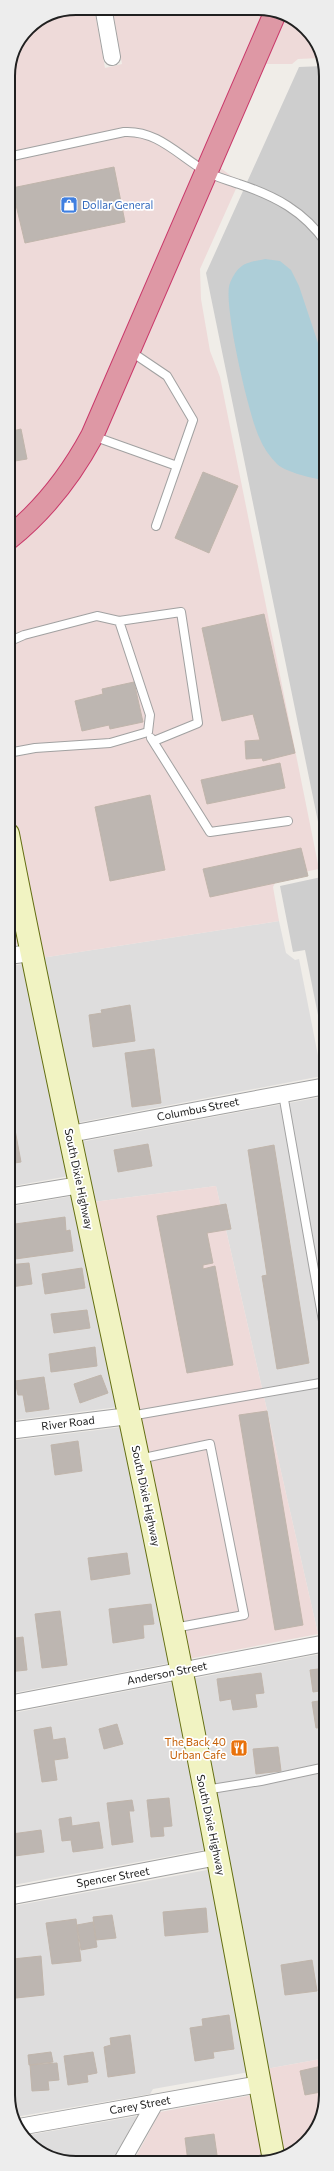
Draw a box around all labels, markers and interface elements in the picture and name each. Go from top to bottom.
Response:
shop icon: Dollar General [59,195,79,215]
place label: Dollar General [82,198,153,211]
street label: Columbus Street [156,1094,241,1123]
street label: South Dixie Highway [62,1127,97,1231]
street label: River Road [41,1413,95,1432]
street label: South Dixie Highway [129,1444,164,1548]
street label: Anderson Street [126,1658,209,1687]
place label: The Back 40 Urban Cafe [165,1735,226,1761]
restaurant icon: The Back 40 Urban Cafe [229,1738,249,1758]
street label: South Dixie Highway [194,1773,229,1877]
street label: Spencer Street [75,1864,151,1889]
street label: Carey Street [108,2093,172,2116]

